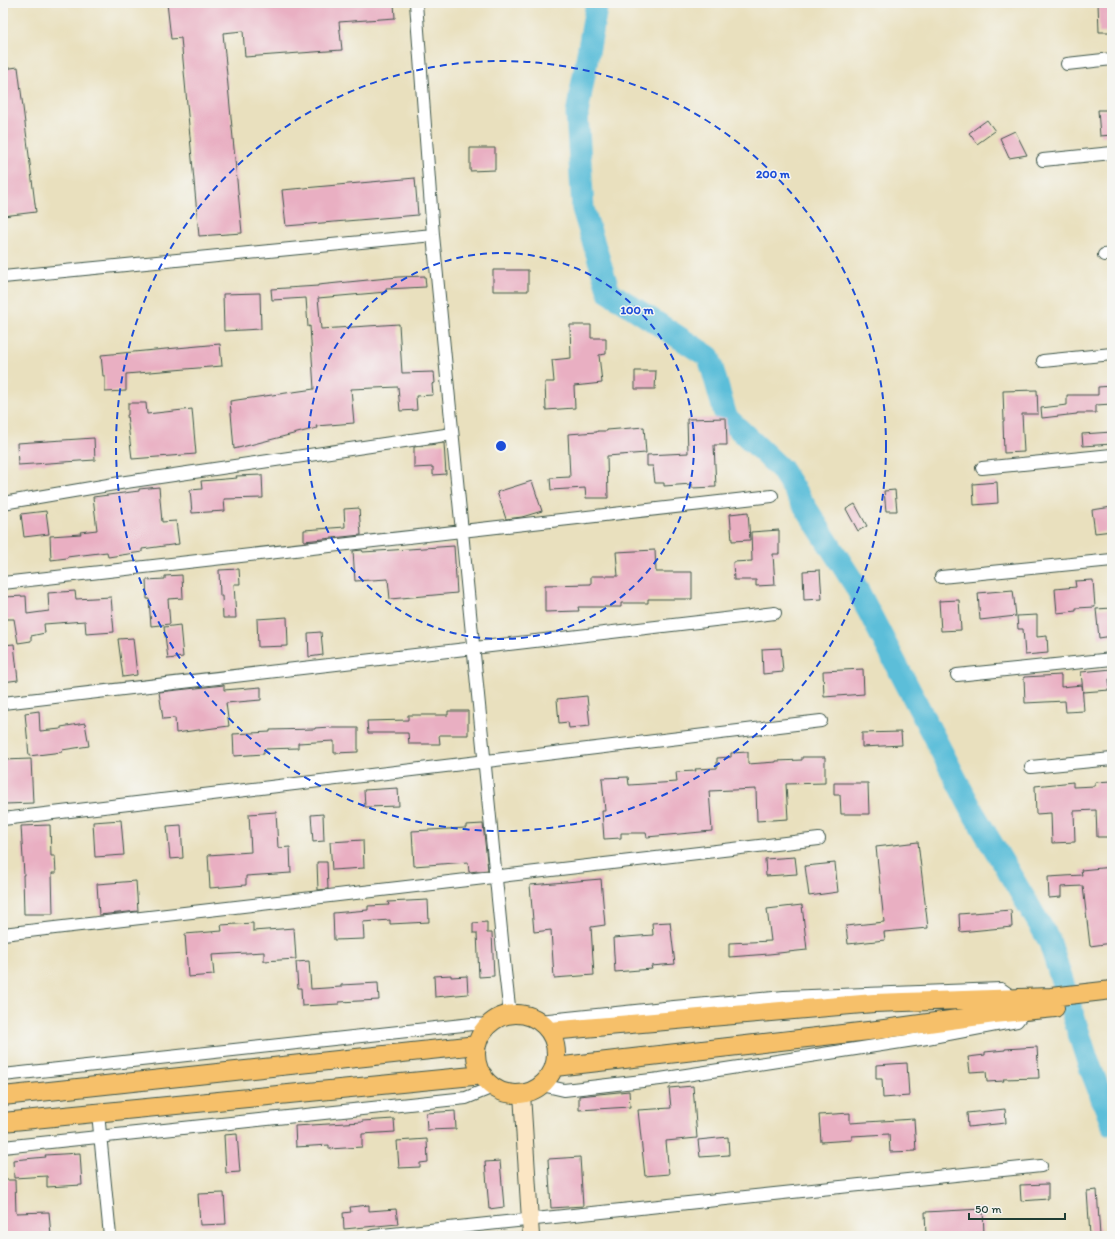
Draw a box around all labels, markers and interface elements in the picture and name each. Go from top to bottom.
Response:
text: 200 m [756,167,791,181]
text: 100 m [620,303,654,317]
centre of rings [494,439,508,453]
scale bar [969,1195,1065,1221]
text: 50 m [975,1202,1001,1216]

